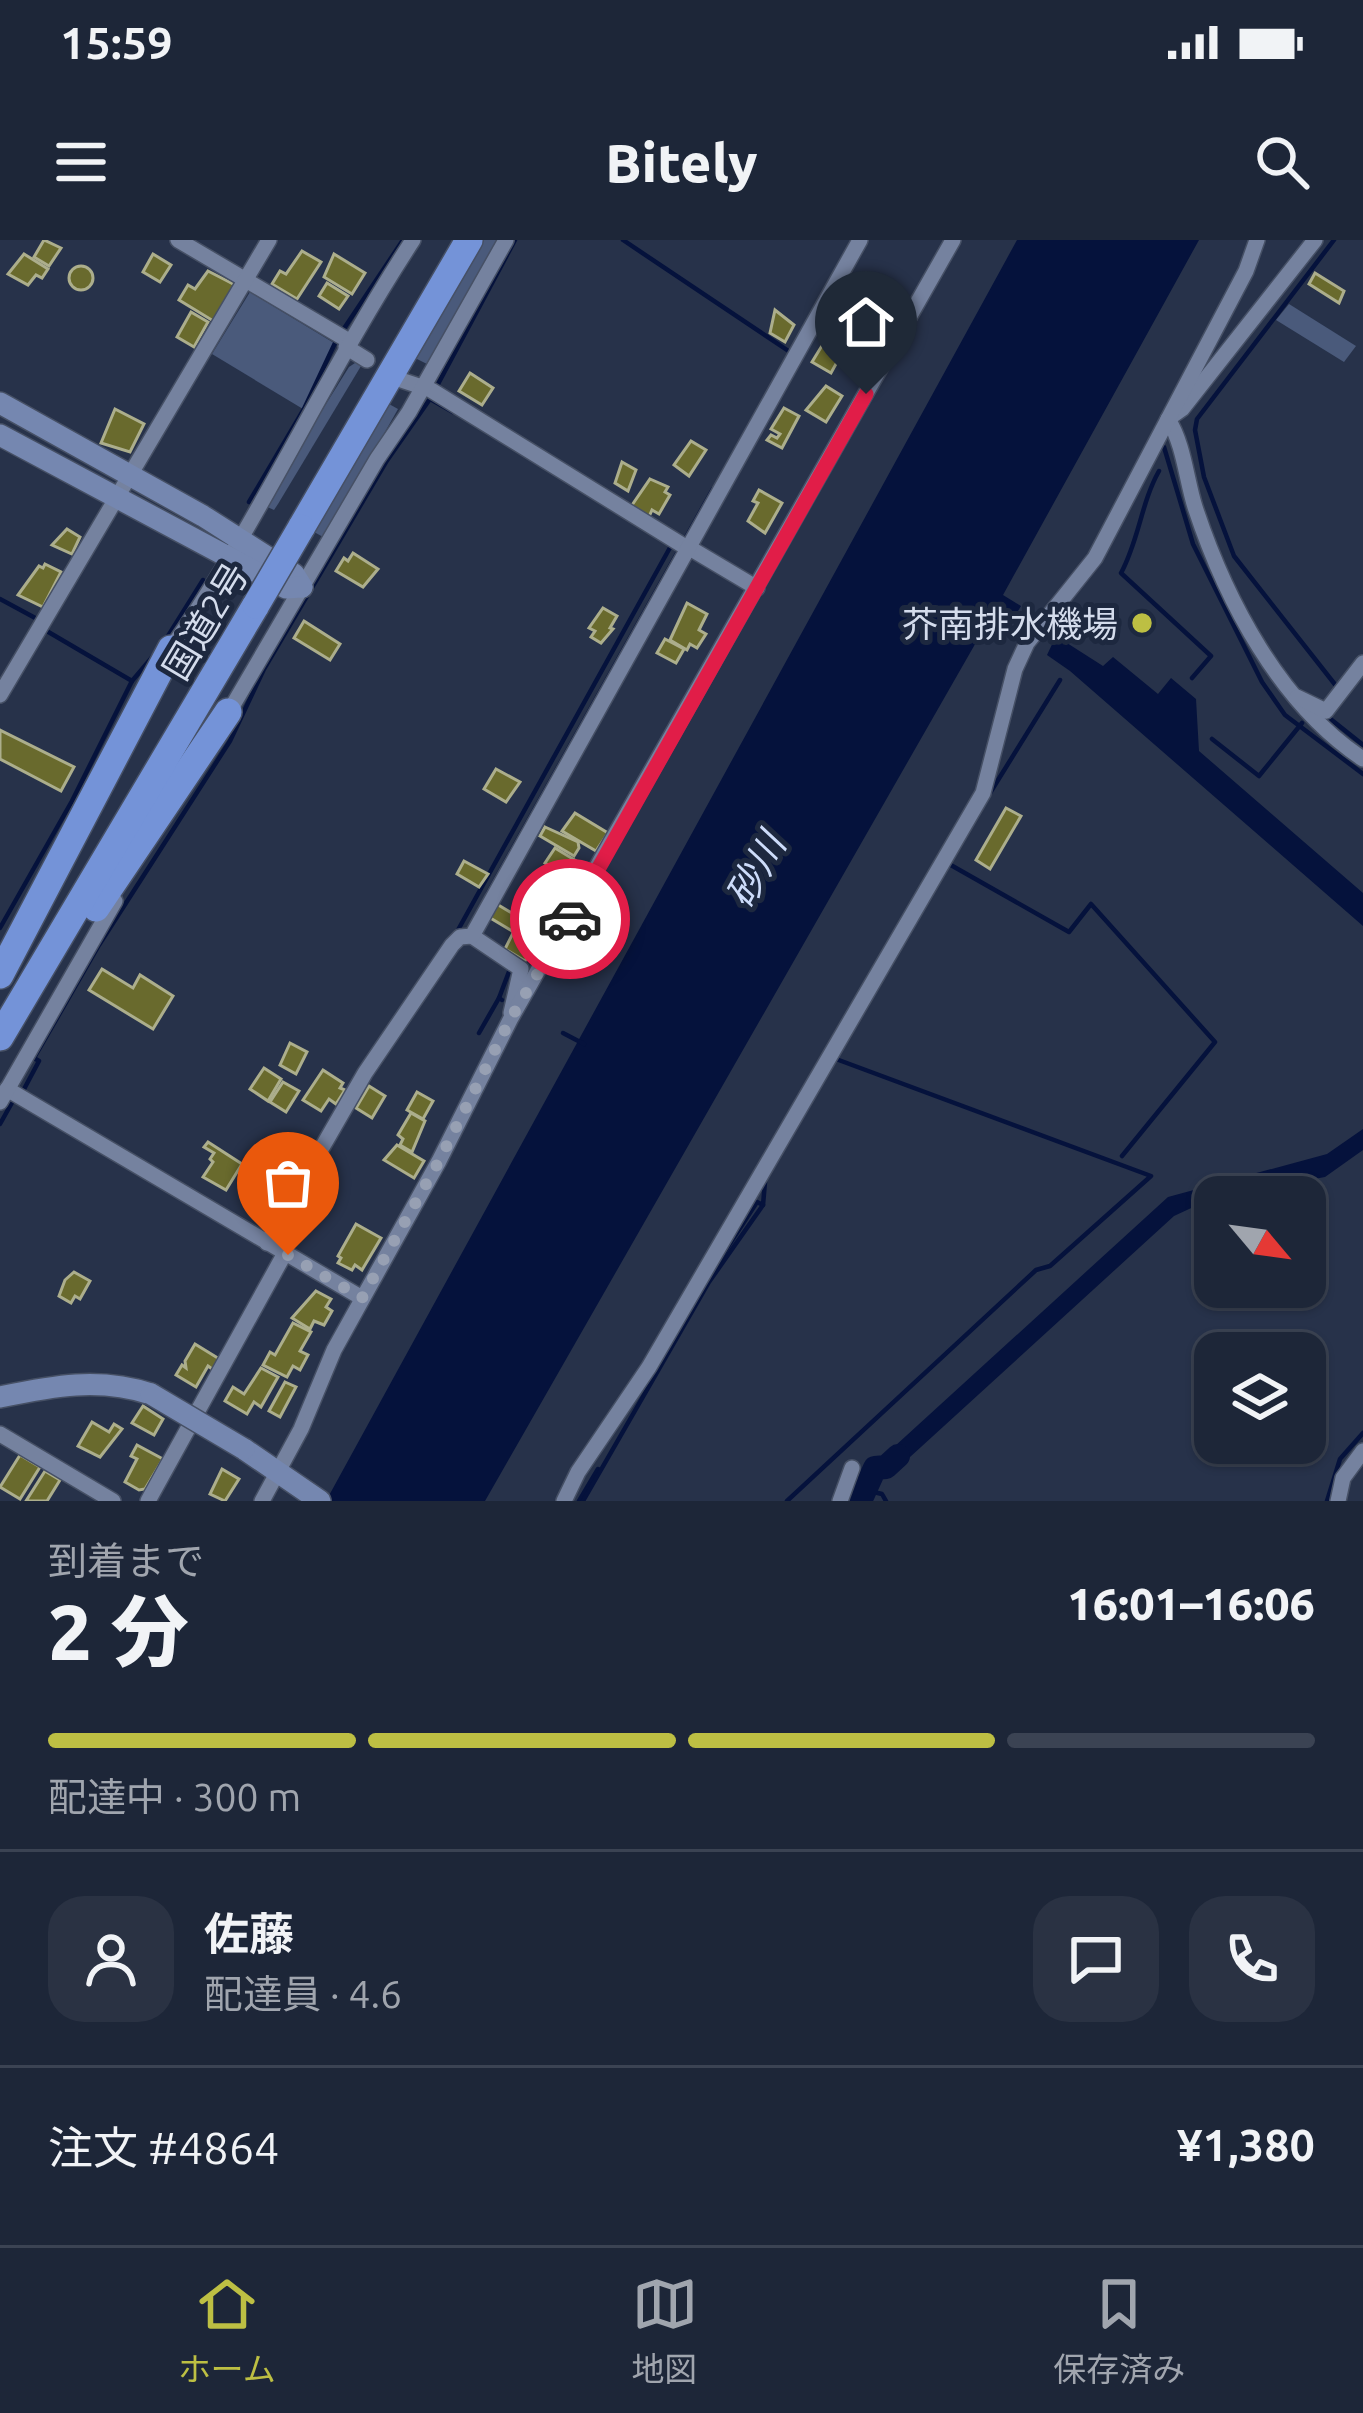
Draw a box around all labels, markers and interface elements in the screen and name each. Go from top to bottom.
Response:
text: 15:59 [60,17,173,68]
icon: menu [48,129,114,195]
icon: search [1249,129,1315,195]
text: Bitely [605,132,758,192]
pin [815,271,917,394]
icon: home [833,289,899,355]
street label: 国道2号 [154,555,256,687]
place label: 芥南排水機場 [902,603,1118,644]
marker: 芥南排水機場 [1129,610,1155,636]
water label: 砂川 [717,822,795,915]
courier [510,859,630,979]
icon: car [537,886,603,952]
pin [237,1132,339,1255]
icon: bag [255,1150,321,1216]
north arrow [1194,1176,1326,1308]
map controls [1194,1176,1326,1464]
button: layers [1194,1332,1326,1464]
text: 到着まで [48,1539,204,1582]
text: 16:01–16:06 [1067,1578,1315,1629]
text: 2 分 [48,1587,189,1675]
text: 配達中 · 300 m [48,1775,301,1818]
button: person [48,1896,174,2022]
button: chat [1033,1896,1159,2022]
button: phone [1189,1896,1315,2022]
text: 佐藤 [204,1908,294,1959]
text: 配達員 · 4.6 [204,1972,402,2015]
text: ¥1,380 [1177,2119,1315,2170]
text: 注文 #4864 [48,2122,279,2173]
tab: ホーム [178,2271,276,2391]
tab: 地図 [632,2271,698,2391]
tab: 保存済み [1053,2271,1185,2391]

